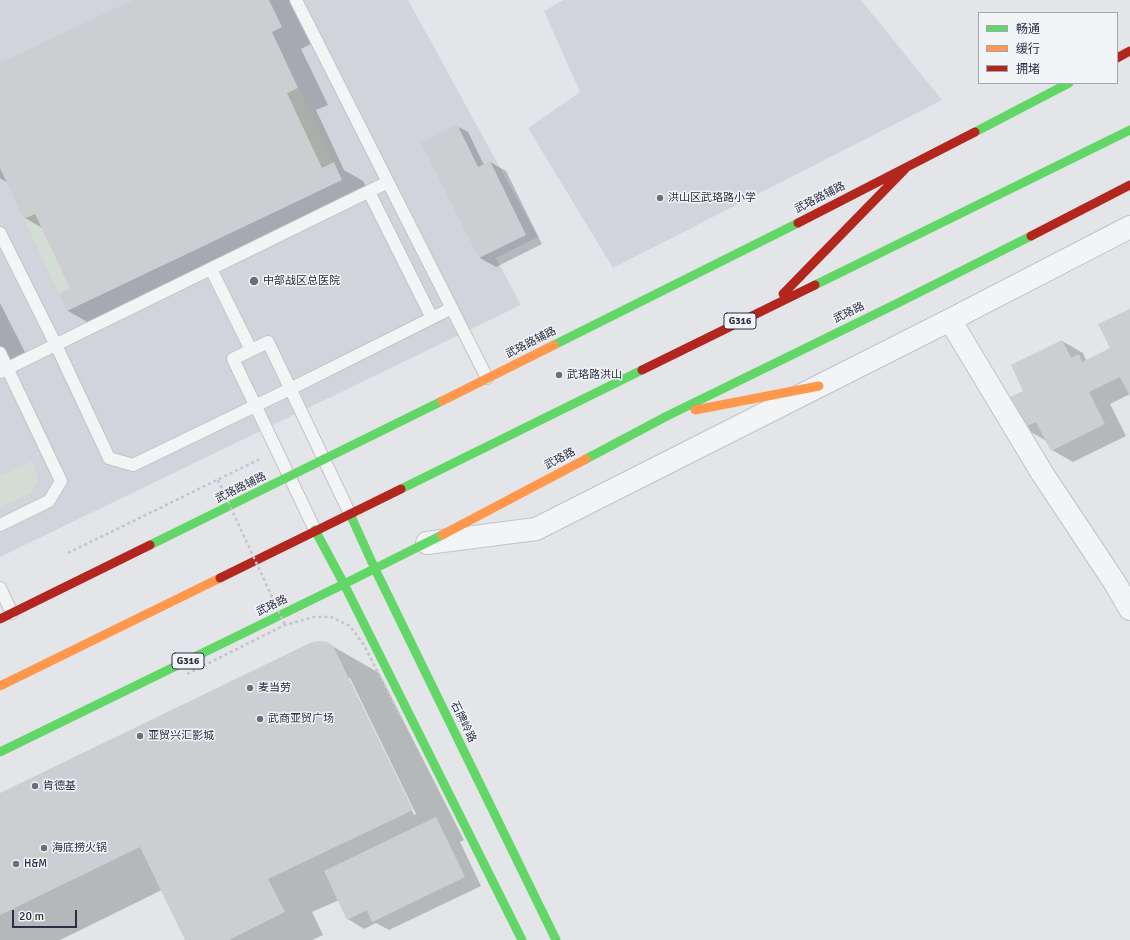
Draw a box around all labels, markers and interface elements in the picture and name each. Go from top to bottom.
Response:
legend [978,12,1118,84]
text: 畅通 [1016,22,1040,37]
text: 缓行 [1016,42,1040,57]
text: 拥堵 [1016,62,1040,77]
street label: 武珞路辅路 [793,180,847,216]
place label: 洪山区武珞路小学 [668,191,756,205]
marker: 洪山区武珞路小学 [655,193,665,203]
place label: 中部战区总医院 [263,274,340,288]
marker: 中部战区总医院 [248,275,260,287]
street label: 武珞路 [831,300,867,326]
road number: G316 [724,313,756,329]
street label: 武珞路辅路 [504,325,558,361]
place label: 武珞路洪山 [567,368,622,382]
marker: 武珞路洪山 [554,370,564,380]
street label: 武珞路 [542,445,578,473]
street label: 武珞路辅路 [213,470,269,506]
street label: 武珞路 [254,593,290,619]
road number: G316 [172,653,204,669]
place label: 麦当劳 [258,681,291,695]
marker: 麦当劳 [245,683,255,693]
street label: 石牌岭路 [447,699,479,745]
place label: 武商亚贸广场 [268,712,334,726]
marker: 武商亚贸广场 [255,714,265,724]
place label: 亚贸兴汇影城 [148,729,214,743]
marker: 亚贸兴汇影城 [135,731,145,741]
place label: 肯德基 [43,779,76,793]
marker: 肯德基 [30,781,40,791]
place label: 海底捞火锅 [52,841,107,855]
marker: 海底捞火锅 [39,843,49,853]
place label: H&M [24,857,47,871]
marker: H&M [11,859,21,869]
scale bar [14,902,79,928]
text: 20 m [19,909,44,924]

